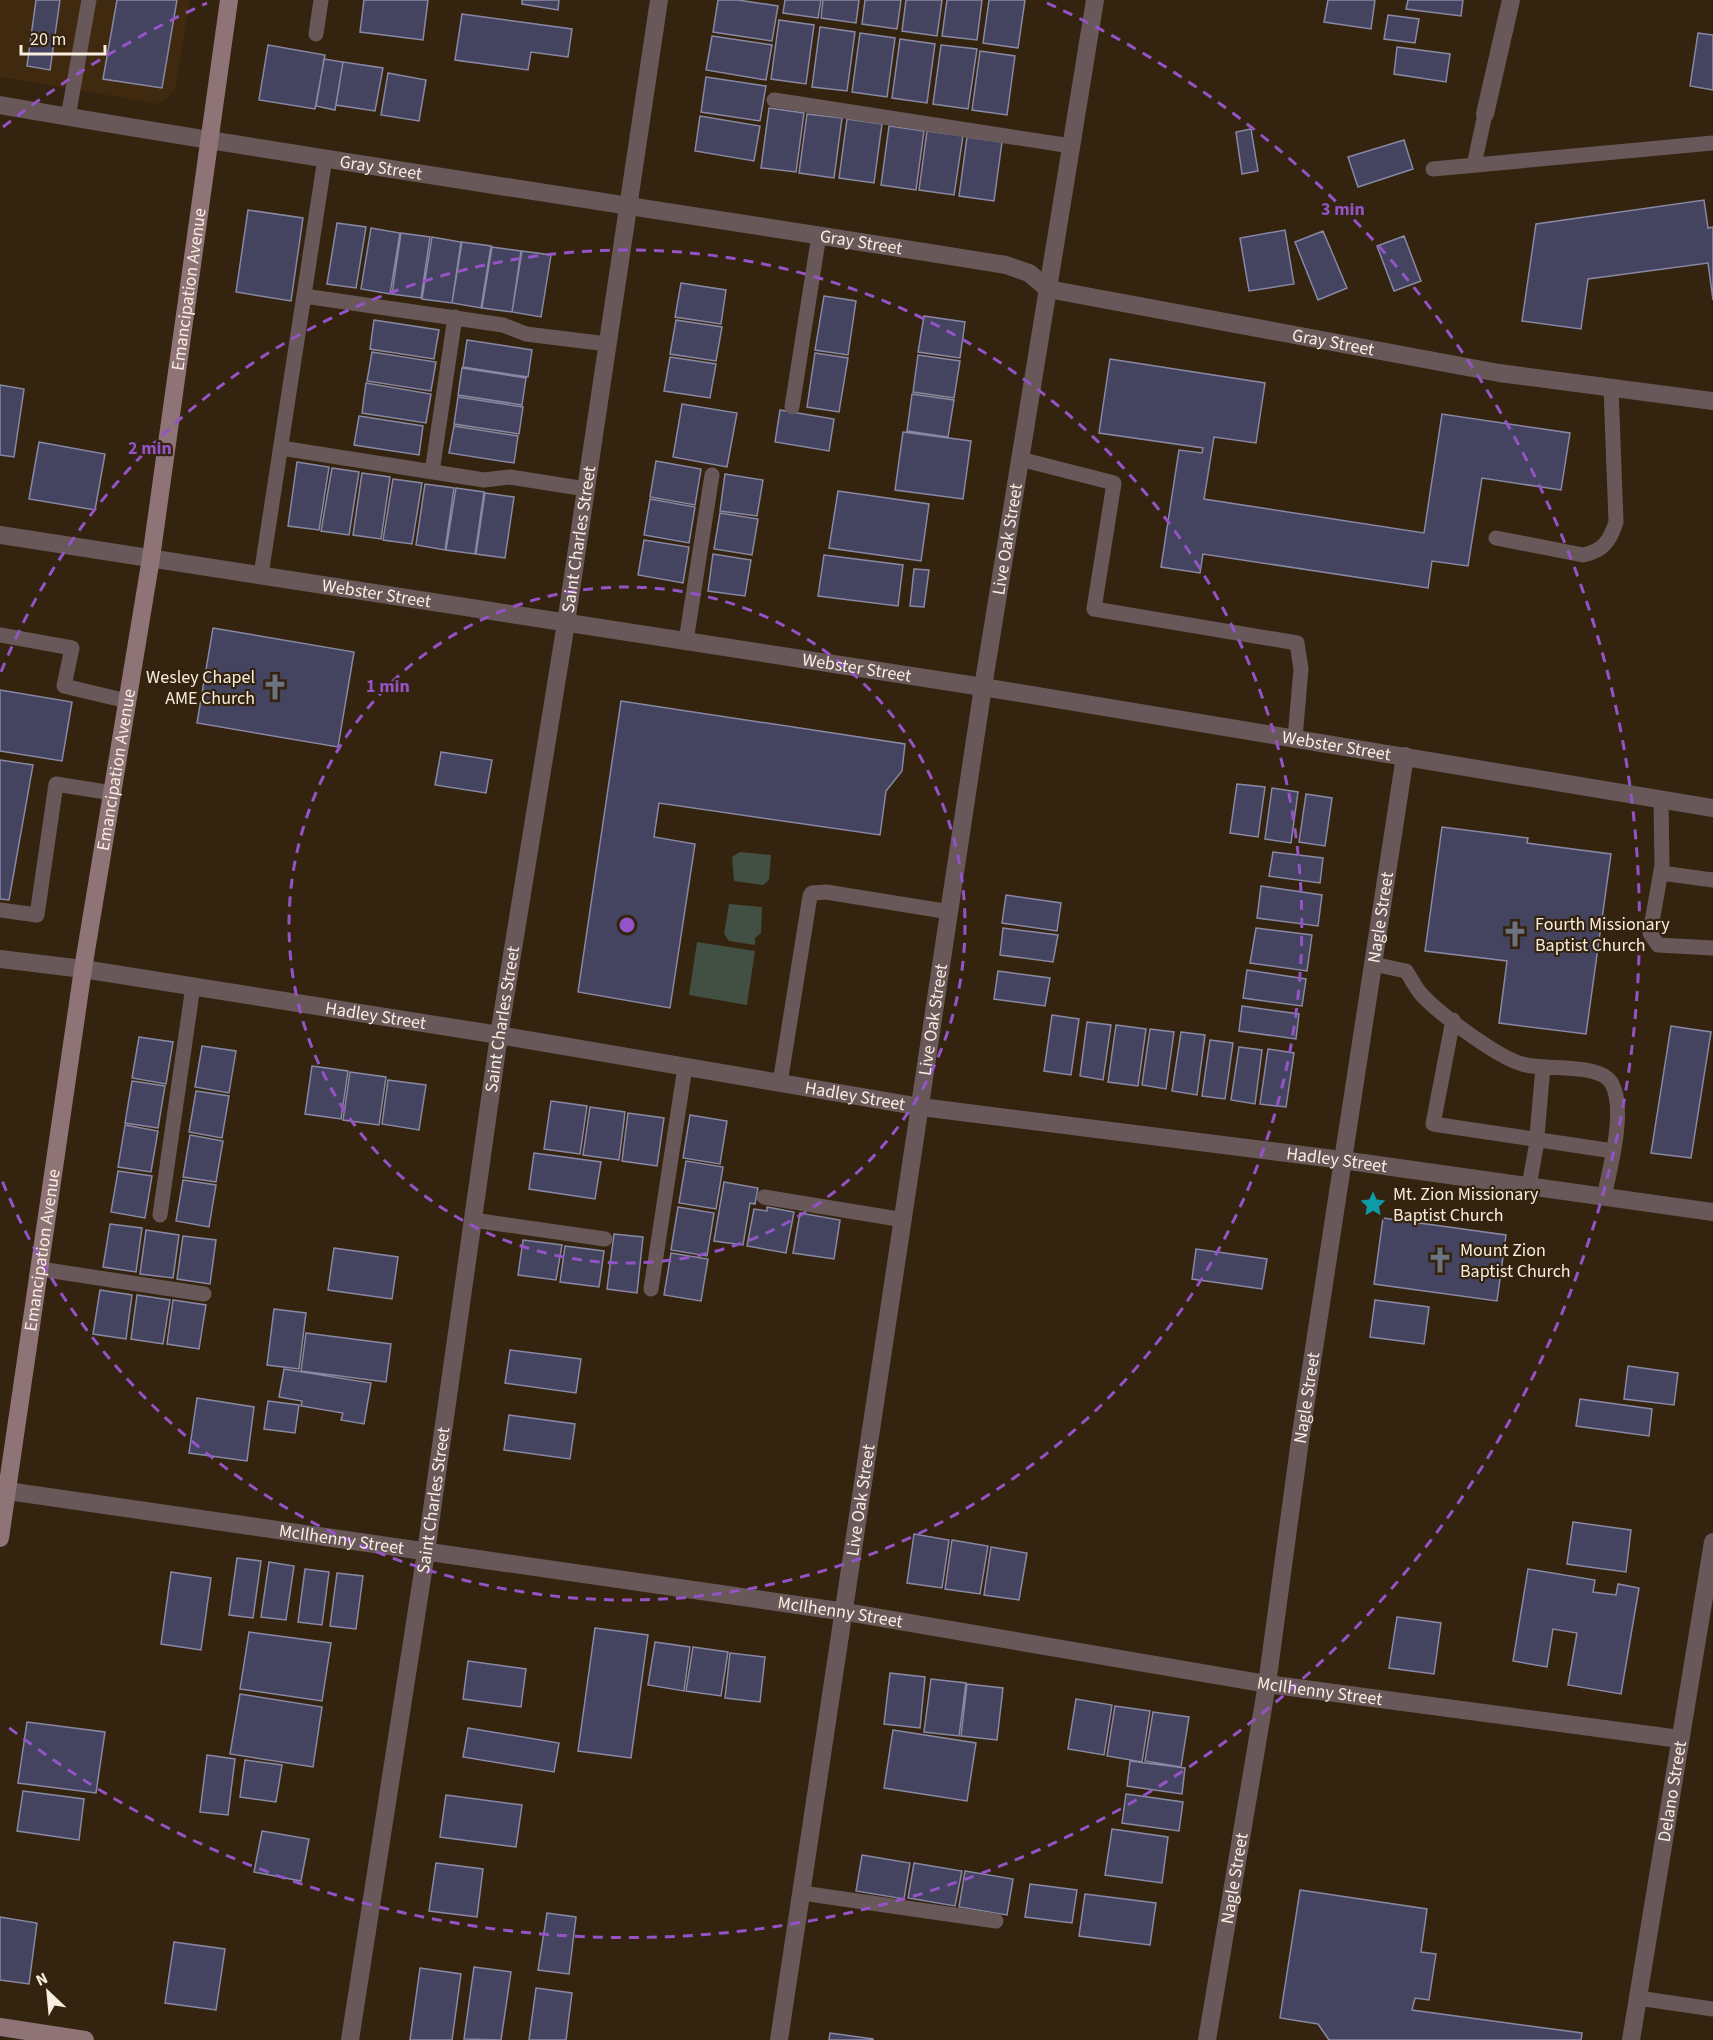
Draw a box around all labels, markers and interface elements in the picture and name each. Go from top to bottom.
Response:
scale bar [21,18,105,56]
text: 20 m [30,27,66,52]
street label: Gray Street [338,149,424,187]
text: 3 min [1321,197,1365,222]
street label: Emancipation Avenue [165,206,213,372]
street label: Gray Street [818,224,904,261]
street label: Gray Street [1290,323,1376,363]
text: 2 min [128,436,172,461]
street label: Saint Charles Street [556,464,602,614]
street label: Live Oak Street [986,482,1029,597]
street label: Webster Street [320,573,433,614]
street label: Webster Street [800,647,913,689]
place label: Wesley Chapel AME Church [146,665,255,711]
church icon: Wesley Chapel AME Church [260,672,290,702]
text: 1 min [366,674,410,699]
street label: Emancipation Avenue [91,687,142,853]
street label: Webster Street [1280,725,1393,767]
street label: Nagle Street [1361,870,1400,965]
place label: Fourth Missionary Baptist Church [1535,912,1670,958]
centre of rings [617,915,637,935]
church icon: Fourth Missionary Baptist Church [1500,919,1530,949]
street label: Saint Charles Street [479,944,526,1094]
street label: Live Oak Street [913,962,954,1077]
street label: Hadley Street [324,996,428,1036]
street label: Hadley Street [803,1075,907,1117]
street label: Hadley Street [1285,1141,1389,1179]
street label: Emancipation Avenue [18,1167,67,1333]
place label: Mt. Zion Missionary Baptist Church [1393,1182,1539,1228]
place icon: Mt. Zion Missionary Baptist Church [1358,1189,1388,1219]
place label: Mount Zion Baptist Church [1460,1238,1571,1284]
church icon: Mount Zion Baptist Church [1425,1245,1455,1275]
street label: Nagle Street [1288,1350,1326,1445]
street label: Saint Charles Street [411,1425,457,1576]
street label: Live Oak Street [840,1443,882,1558]
street label: McIlhenny Street [277,1518,406,1561]
street label: McIlhenny Street [776,1590,905,1634]
street label: McIlhenny Street [1255,1670,1384,1712]
street label: Delano Street [1652,1739,1693,1844]
street label: Nagle Street [1215,1831,1255,1926]
north arrow [18,1962,78,2022]
text: N [32,1967,51,1992]

